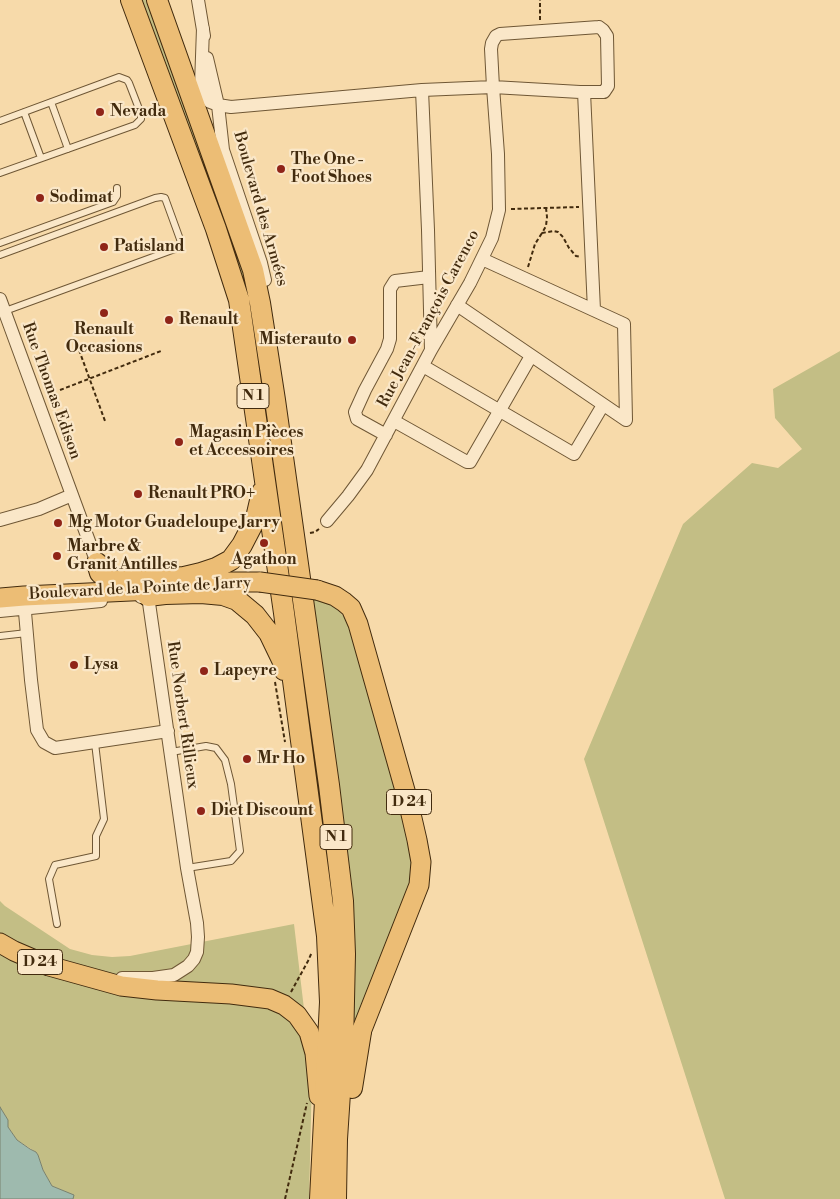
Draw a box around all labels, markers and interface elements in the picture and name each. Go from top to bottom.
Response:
place label: Nevada [110,102,166,122]
marker: Nevada [94,106,106,118]
street label: Boulevard des Armées [229,129,291,289]
place label: The One - Foot Shoes [291,150,372,188]
marker: The One - Foot Shoes [275,163,287,175]
place label: Sodimat [50,188,113,208]
marker: Sodimat [34,192,46,204]
street label: Rue Jean-François Carenco [374,227,484,411]
place label: Patisland [114,237,185,257]
marker: Patisland [98,241,110,253]
marker: Renault Occasions [98,307,110,319]
place label: Renault [179,310,238,330]
marker: Renault [163,314,175,326]
street label: Rue Thomas Edison [17,320,85,462]
place label: Renault Occasions [66,320,142,358]
place label: Misterauto [259,330,342,350]
marker: Misterauto [346,334,358,346]
road number: N 1 [237,384,269,408]
place label: Magasin Pièces et Accessoires [189,423,303,461]
marker: Magasin Pièces et Accessoires [173,436,185,448]
place label: Renault PRO+ [148,484,255,504]
marker: Renault PRO+ [132,488,144,500]
place label: Mg Motor Guadeloupe Jarry [68,513,280,533]
marker: Mg Motor Guadeloupe Jarry [52,517,64,529]
place label: Marbre & Granit Antilles [67,537,177,575]
marker: Agathon [258,537,270,549]
marker: Marbre & Granit Antilles [51,550,63,562]
place label: Agathon [231,550,297,570]
street label: Boulevard de la Pointe de Jarry [29,574,251,604]
street label: Rue Norbert Rillieux [162,640,202,790]
place label: Lysa [84,655,118,675]
marker: Lysa [68,659,80,671]
place label: Lapeyre [214,661,277,681]
marker: Lapeyre [198,665,210,677]
place label: Mr Ho [257,749,305,769]
marker: Mr Ho [241,753,253,765]
road number: D 24 [386,790,432,814]
place label: Diet Discount [211,801,313,821]
marker: Diet Discount [195,805,207,817]
road number: N 1 [320,824,352,850]
road number: D 24 [18,950,62,974]

